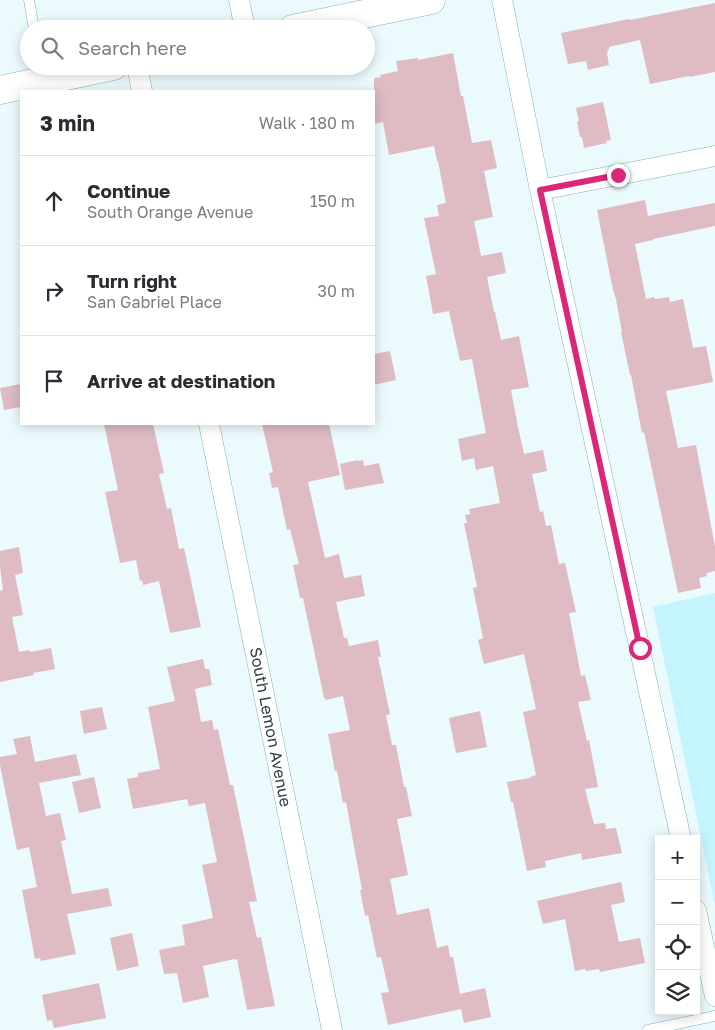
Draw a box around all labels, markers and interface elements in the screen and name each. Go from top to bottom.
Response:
search box [20,20,375,75]
icon: search [38,34,66,62]
text: Search here [78,36,187,59]
text: 3 min [40,110,95,136]
text: Walk · 180 m [259,113,355,133]
route end [607,164,630,187]
text: Continue [87,179,170,202]
icon: ahead [40,187,68,215]
text: 150 m [310,191,355,211]
text: South Orange Avenue [87,202,253,222]
text: Turn right [87,269,177,292]
icon: right [40,277,68,305]
text: 30 m [318,281,355,301]
text: San Gabriel Place [87,292,222,312]
icon: arrive [40,367,68,395]
text: Arrive at destination [87,369,275,392]
route start [629,637,652,660]
street label: South Lemon Avenue [246,646,296,808]
map controls [655,835,700,1015]
button: + [655,835,700,880]
button: − [655,880,700,925]
button: locate [655,925,700,970]
button: layers [655,970,700,1015]

